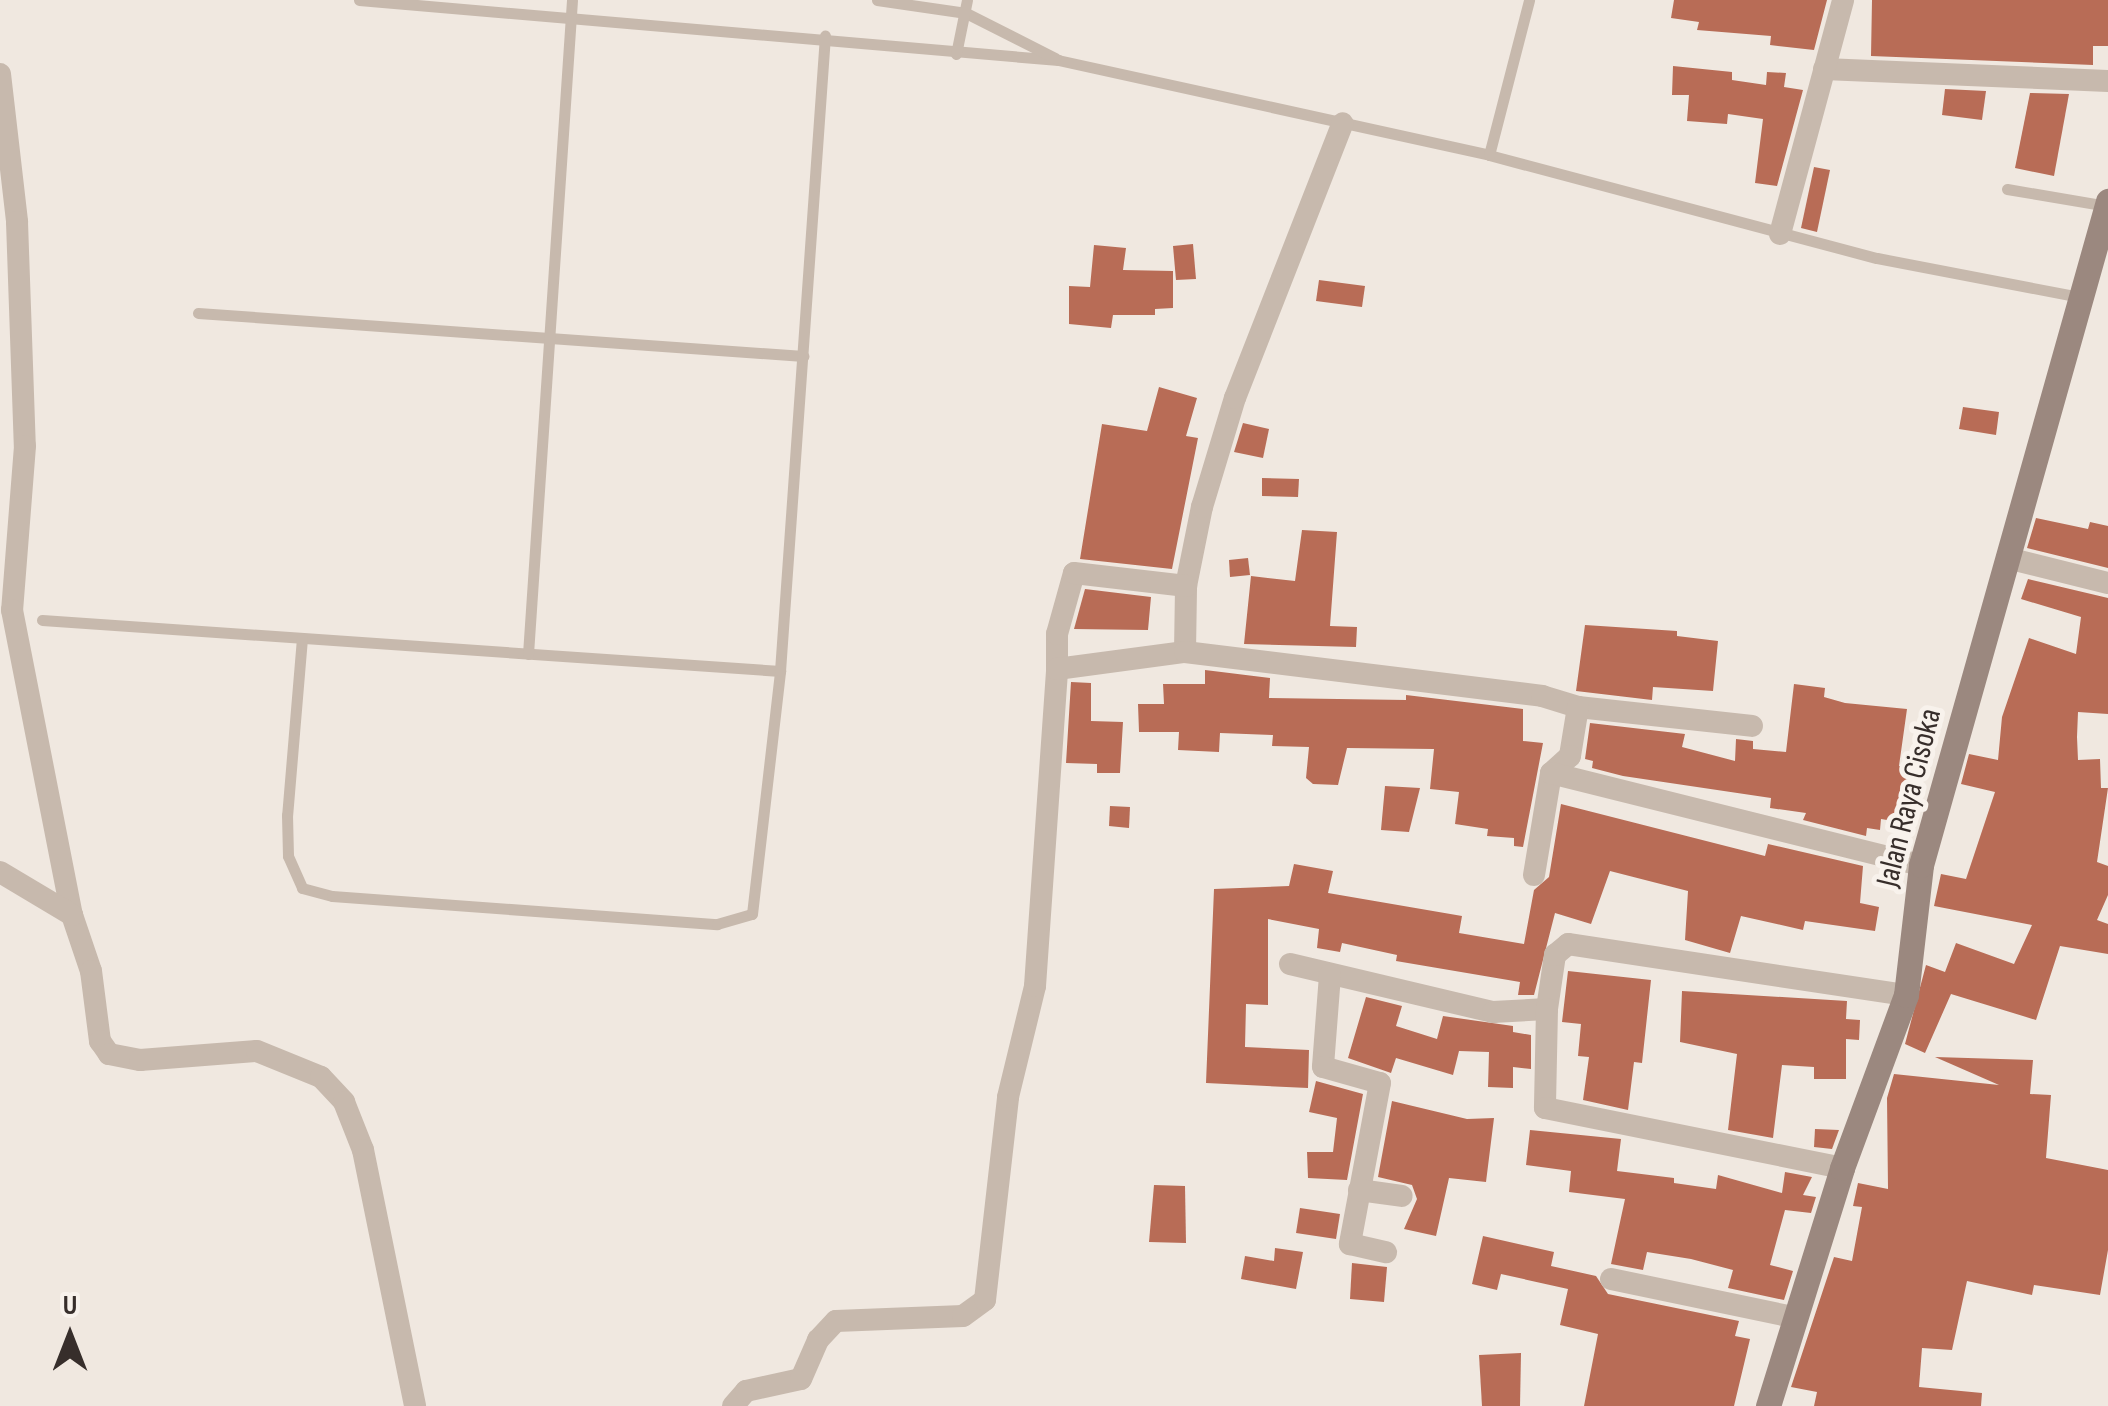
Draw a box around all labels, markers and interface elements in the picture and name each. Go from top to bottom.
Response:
street label: Jalan Raya Cisoka [1869,705,1951,891]
north arrow [20,1286,120,1386]
text: U [63,1289,77,1322]

